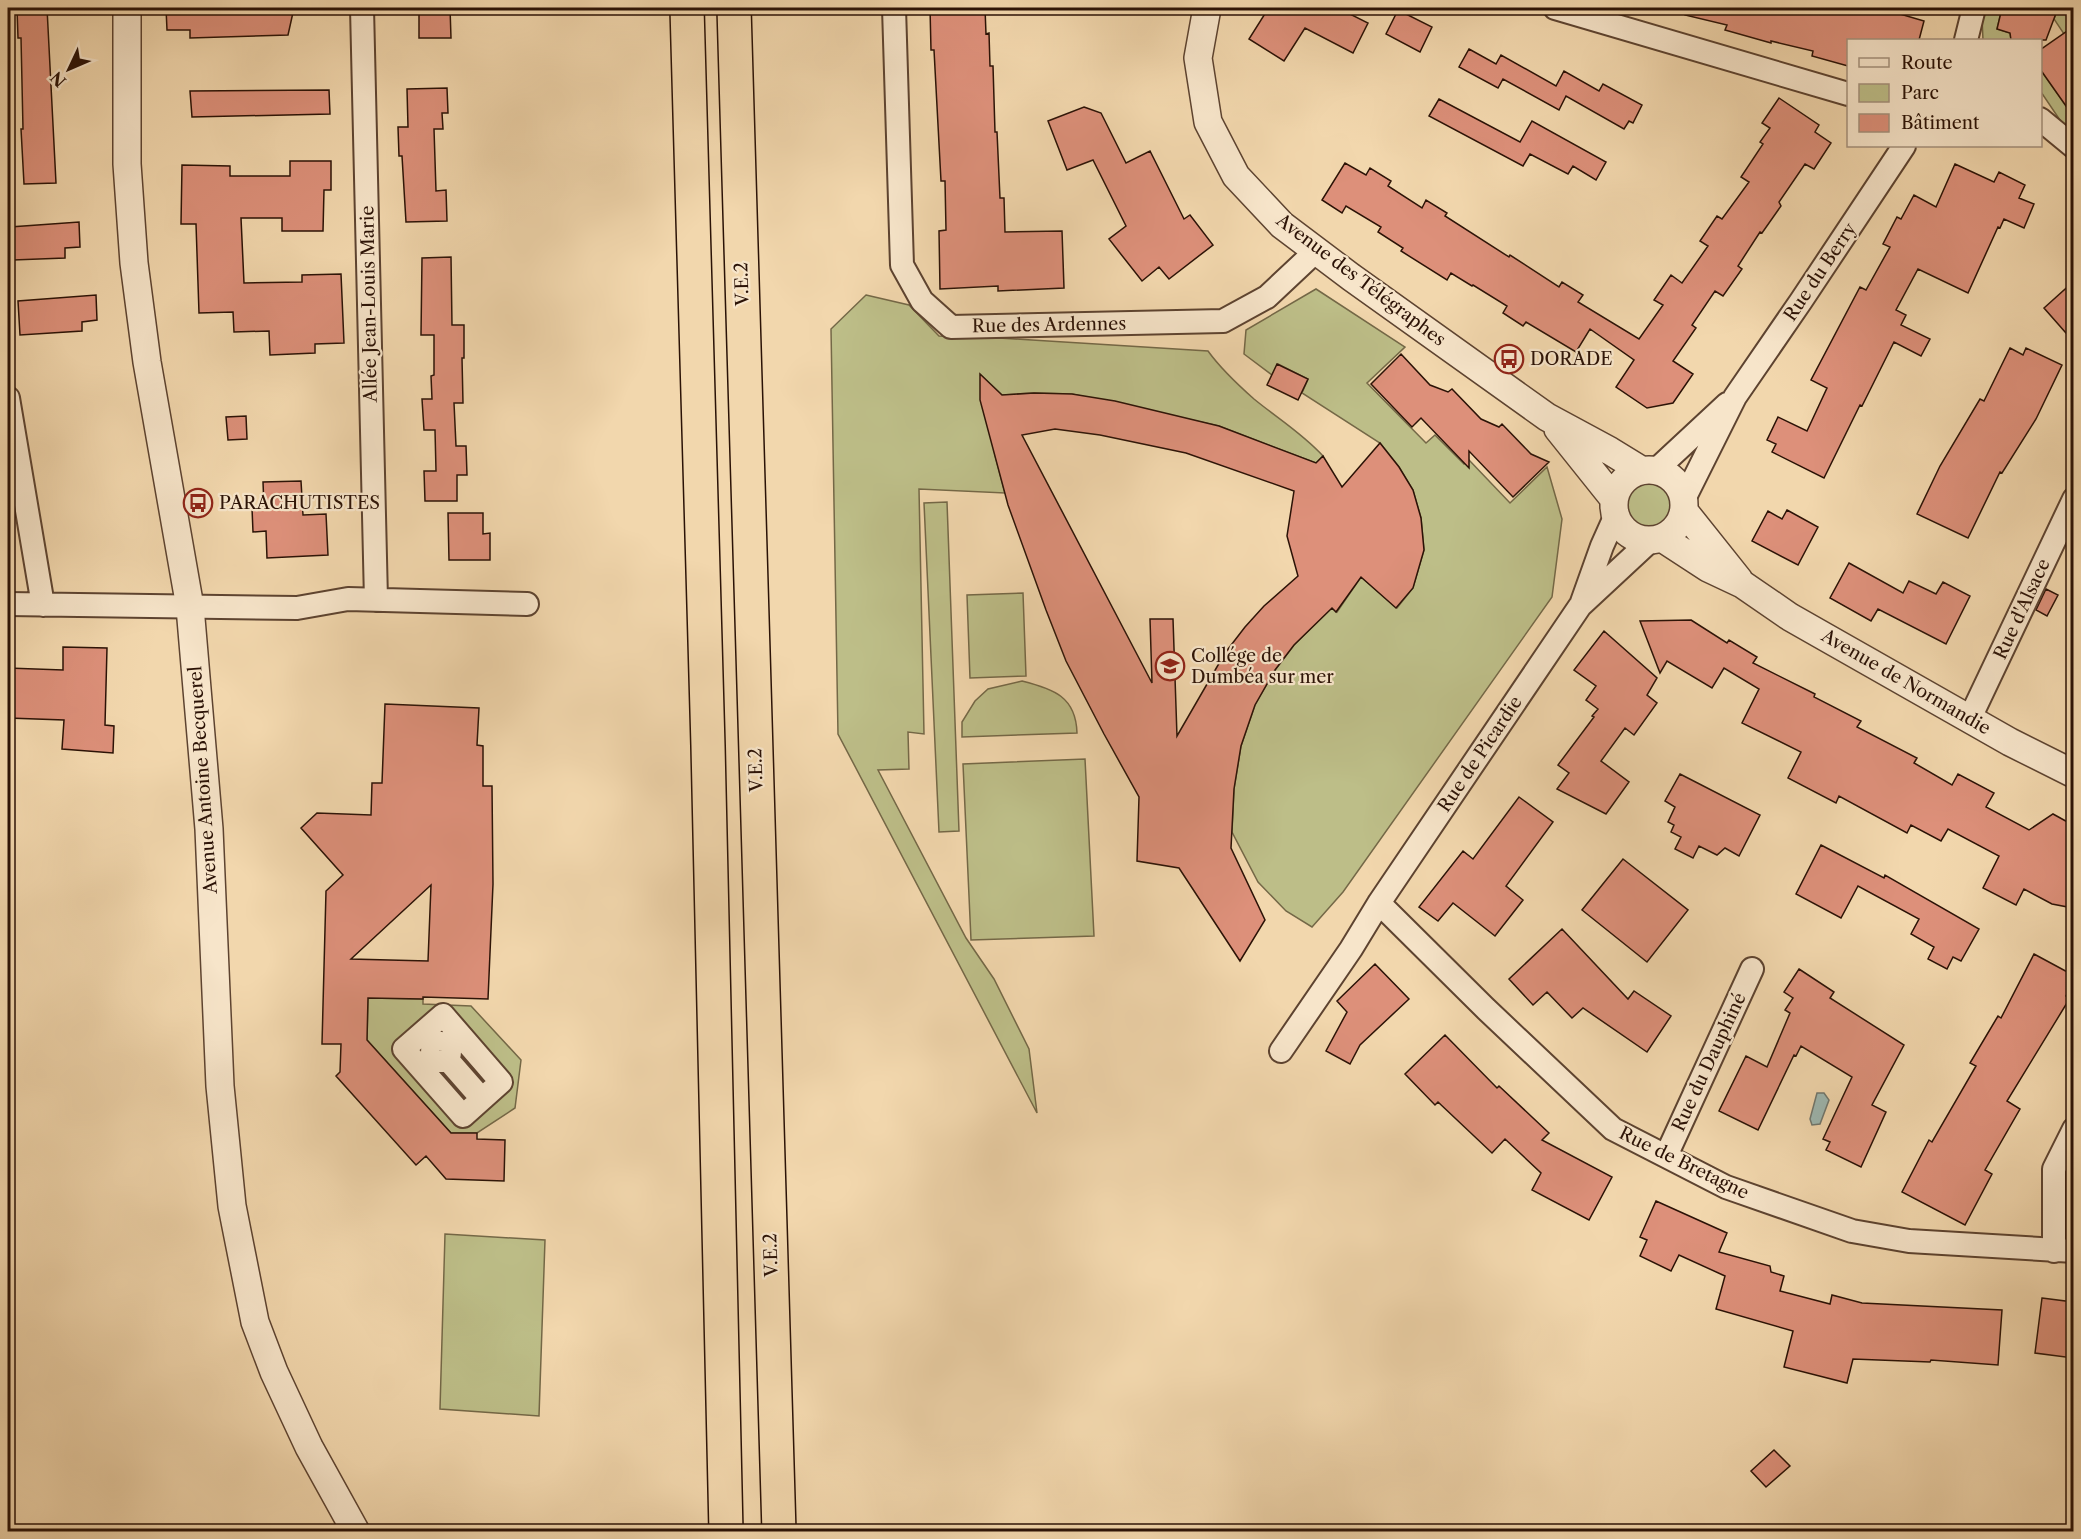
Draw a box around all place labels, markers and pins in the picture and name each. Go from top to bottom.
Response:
bus stop icon: DORADE [1493,343,1525,375]
place label: DORADE [1530,348,1613,370]
bus stop icon: PARACHUTISTES [182,487,214,519]
place label: PARACHUTISTES [219,492,380,514]
place label: Collége de Dumbéa sur mer [1191,645,1334,688]
school or university icon: Collége de Dumbéa sur mer [1154,650,1186,682]

